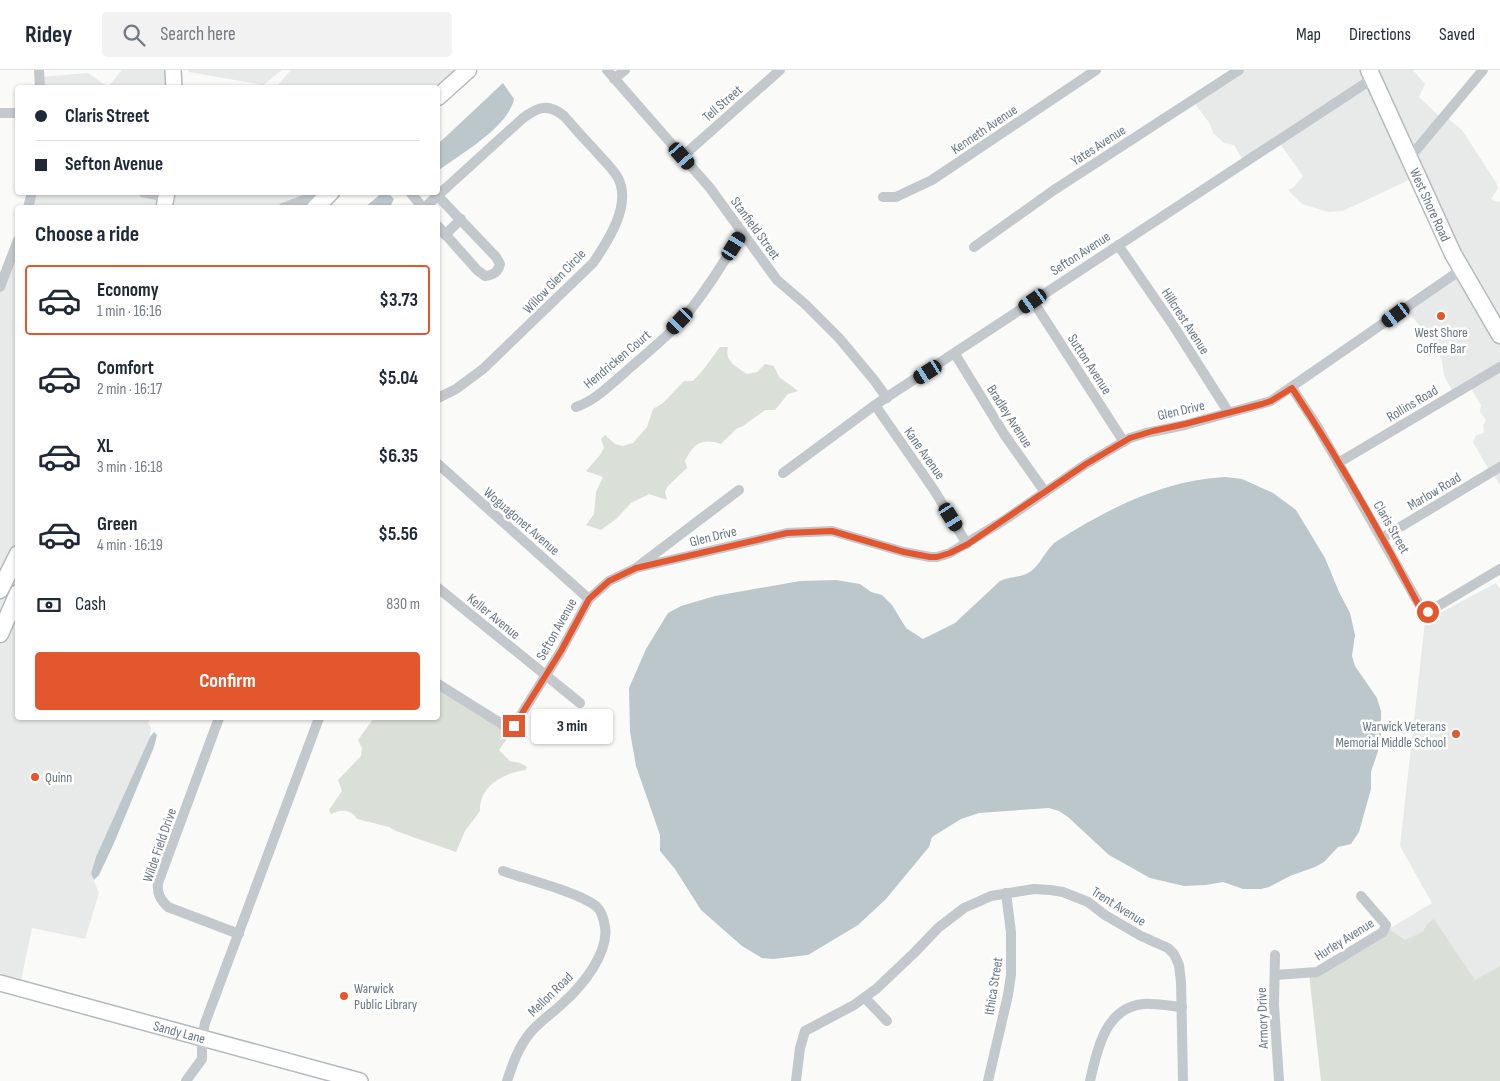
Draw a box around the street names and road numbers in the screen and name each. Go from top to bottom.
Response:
street label: Tell Street [699,81,746,125]
street label: Kenneth Avenue [948,101,1021,158]
street label: Yates Avenue [1068,121,1129,169]
street label: West Shore Road [1406,165,1454,244]
street label: Stanfield Street [727,194,784,263]
street label: Sefton Avenue [1047,228,1113,279]
street label: Willow Glen Circle [519,246,589,317]
street label: Hillcrest Avenue [1158,285,1213,358]
street label: Hendricken Court [580,326,654,392]
street label: Sutton Avenue [1064,331,1115,398]
street label: Rollins Road [1384,381,1441,425]
street label: Bradley Avenue [983,382,1036,451]
street label: Glen Drive [1156,397,1206,424]
street label: Kane Avenue [900,424,949,483]
street label: Marlow Road [1404,469,1464,514]
street label: Woguagonet Avenue [480,484,563,559]
street label: Claris Street [1370,498,1413,557]
street label: Glen Drive [688,522,738,551]
street label: Keller Avenue [464,590,524,643]
street label: Sefton Avenue [533,595,580,663]
street label: Wilde Field Drive [139,806,180,884]
street label: Trent Avenue [1088,883,1149,930]
street label: Hurley Avenue [1311,914,1377,964]
street label: Ithica Street [981,956,1006,1016]
street label: Mellon Road [524,969,577,1020]
street label: Armory Drive [1253,987,1272,1050]
street label: Sandy Lane [151,1017,207,1048]

